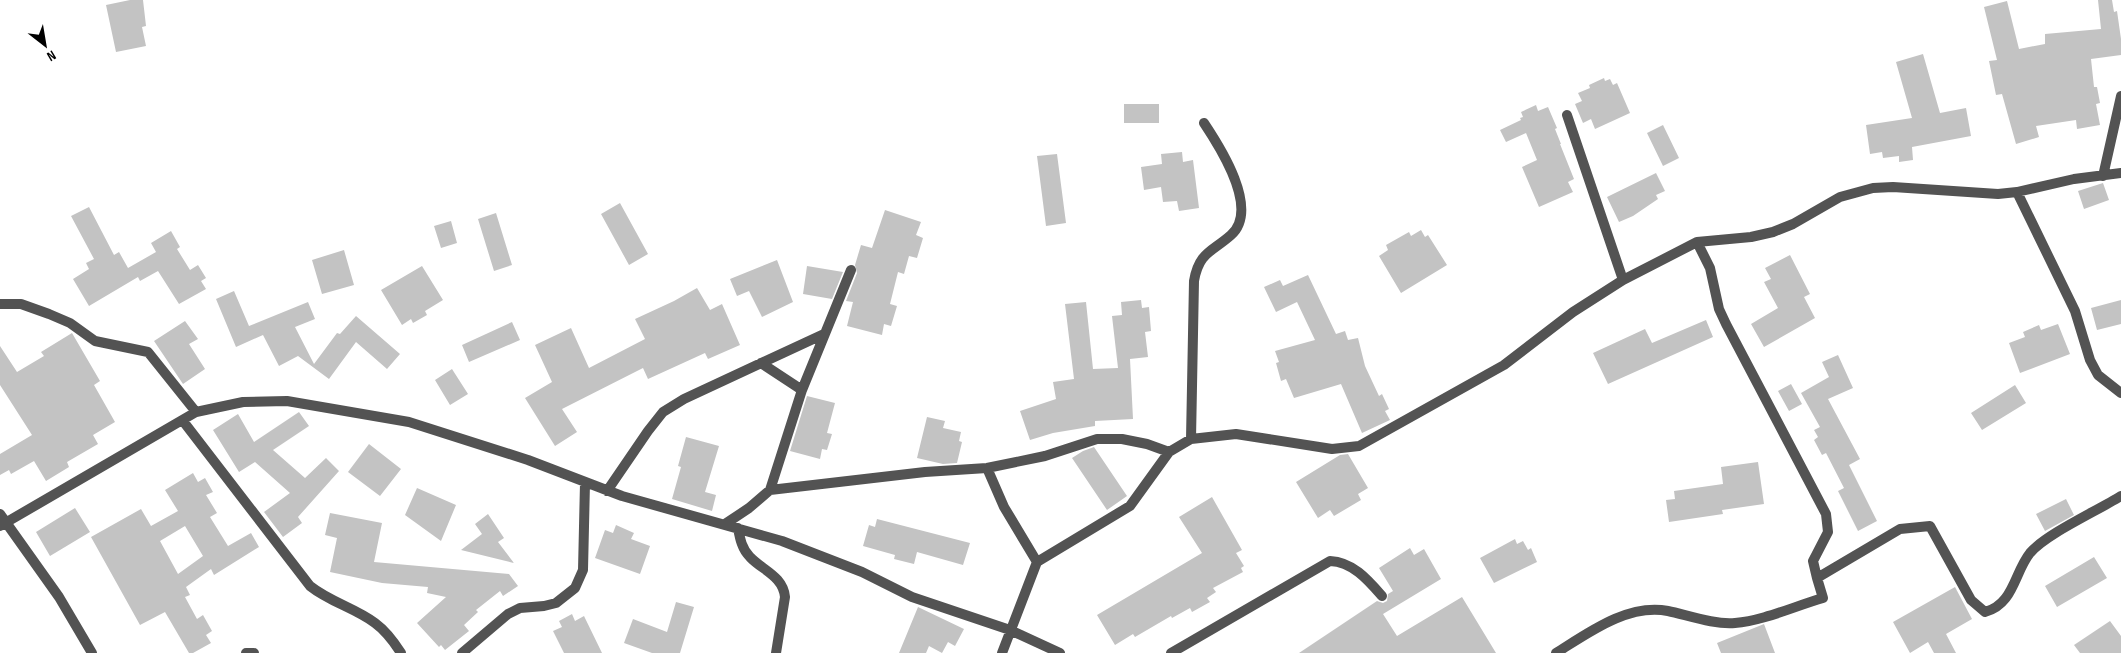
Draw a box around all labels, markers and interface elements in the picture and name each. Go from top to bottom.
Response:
north arrow [20,20,70,70]
text: N [44,47,59,65]

